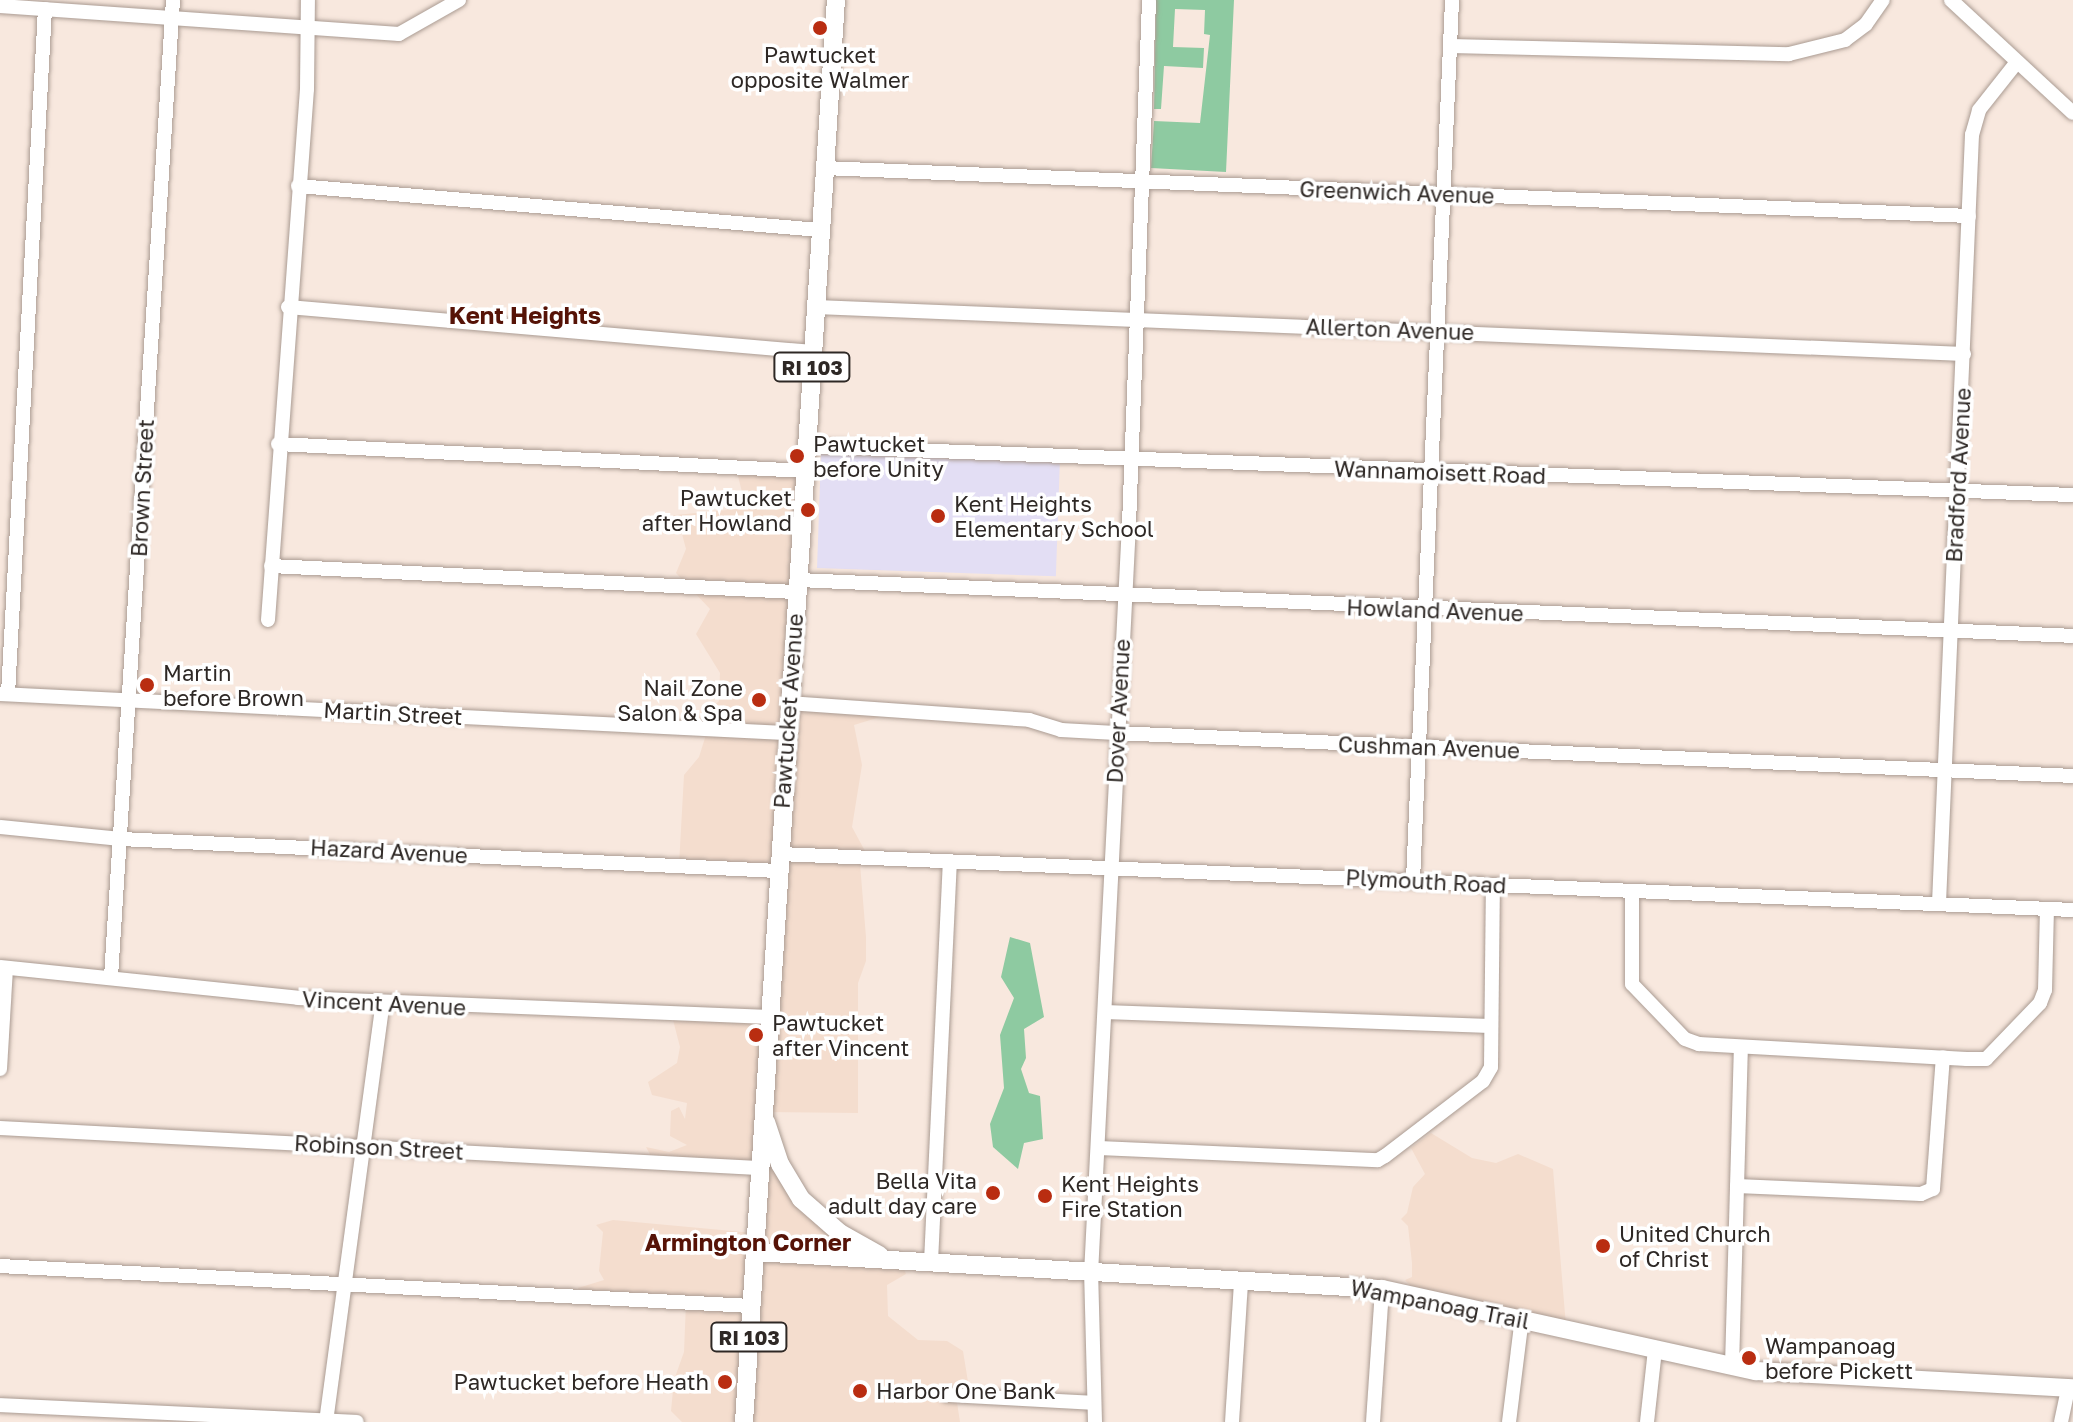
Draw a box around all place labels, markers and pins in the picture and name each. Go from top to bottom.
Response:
marker: Pawtucket opposite Walmer [811,19,829,37]
place label: Pawtucket opposite Walmer [731,41,909,92]
place label: Pawtucket before Unity [813,430,944,482]
marker: Pawtucket before Unity [788,447,806,465]
place label: Pawtucket after Howland [642,484,792,536]
place label: Kent Heights Elementary School [954,490,1154,542]
marker: Pawtucket after Howland [799,501,817,519]
marker: Kent Heights Elementary School [929,507,947,525]
place label: Martin before Brown [163,659,304,710]
place label: Nail Zone Salon & Spa [617,674,743,726]
marker: Martin before Brown [138,676,156,694]
marker: Nail Zone Salon & Spa [750,691,768,709]
place label: Pawtucket after Vincent [772,1009,909,1060]
marker: Pawtucket after Vincent [747,1026,765,1044]
place label: Bella Vita adult day care [828,1167,977,1218]
place label: Kent Heights Fire Station [1061,1170,1199,1222]
marker: Bella Vita adult day care [984,1184,1002,1202]
marker: Kent Heights Fire Station [1036,1187,1054,1205]
place label: United Church of Christ [1619,1220,1771,1272]
marker: United Church of Christ [1594,1237,1612,1255]
place label: Wampanoag before Pickett [1765,1332,1913,1384]
marker: Wampanoag before Pickett [1740,1349,1758,1367]
place label: Pawtucket before Heath [453,1369,709,1395]
marker: Pawtucket before Heath [716,1373,734,1391]
place label: Harbor One Bank [876,1378,1056,1404]
marker: Harbor One Bank [851,1382,869,1400]

